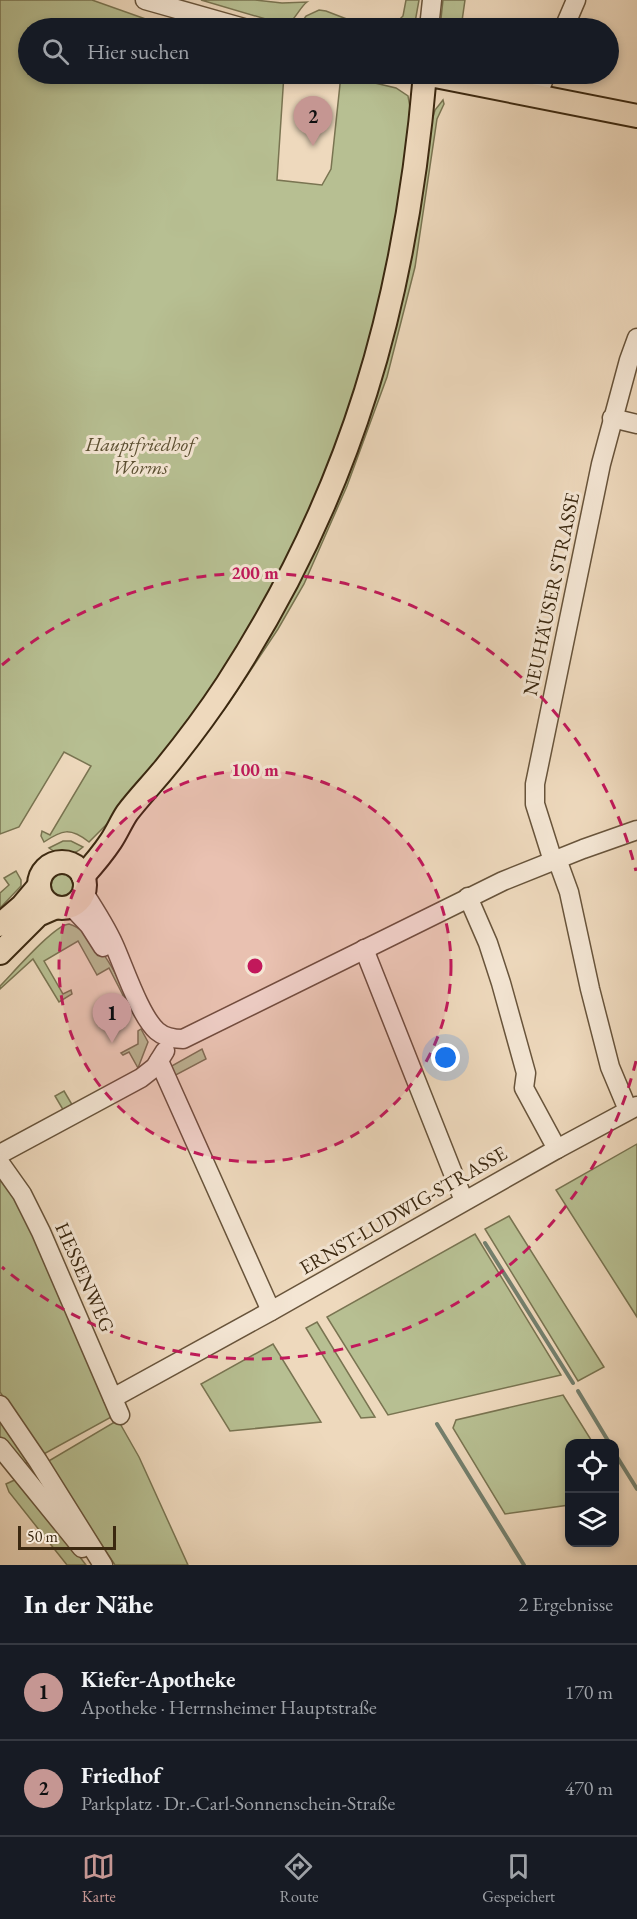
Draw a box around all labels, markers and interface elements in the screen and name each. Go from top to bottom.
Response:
search box [18,18,619,84]
icon: search [39,35,72,68]
text: Hier suchen [87,37,190,66]
pin: 2 [294,96,332,146]
park label: Hauptfriedhof Worms [84,431,199,480]
street label: NEUHÄUSER STRASSE [517,490,585,698]
text: 200 m [231,561,279,584]
text: 100 m [231,758,279,781]
centre of rings [245,956,265,976]
pin: 1 [92,994,132,1043]
your location [431,1043,460,1072]
street label: ERNST-LUDWIG-STRASSE [294,1140,512,1280]
street label: HESSENWEG [49,1218,121,1336]
map controls [565,1439,619,1547]
button: locate [565,1439,619,1493]
button: layers [565,1493,619,1547]
scale bar [18,1523,116,1550]
text: 50 m [27,1526,58,1547]
text: In der Nähe [24,1587,153,1621]
text: 2 Ergebnisse [518,1591,613,1617]
text: Kiefer-Apotheke [81,1665,235,1694]
text: 1 [38,1679,49,1705]
text: 170 m [565,1679,613,1705]
text: Apotheke · Herrnsheimer Hauptstraße [81,1694,377,1720]
text: Friedhof [81,1761,161,1790]
text: 2 [38,1775,49,1801]
text: 470 m [565,1775,613,1801]
text: Parkplatz · Dr.-Carl-Sonnenschein-Straße [81,1790,395,1816]
tab: Karte [82,1850,116,1907]
tab: Route [279,1850,319,1907]
tab: Gespeichert [482,1850,555,1907]

